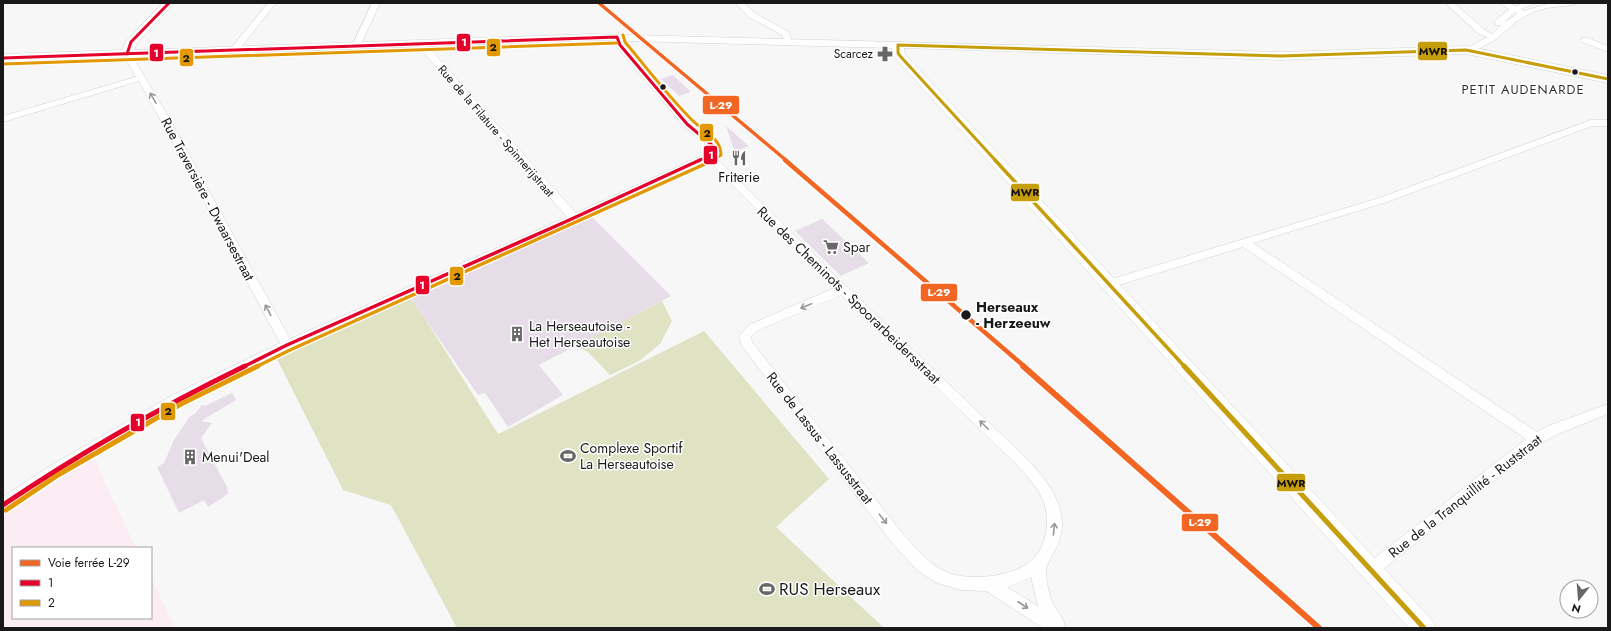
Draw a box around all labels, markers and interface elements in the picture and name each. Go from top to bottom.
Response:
line badge: 1 [456,33,471,52]
text: 1 [461,34,467,50]
line badge: 2 [486,38,501,57]
text: 2 [489,39,497,55]
line badge: MWR [1417,41,1448,61]
line badge: 1 [149,43,164,62]
text: MWR [1419,43,1448,59]
text: 1 [153,45,159,61]
place label: Scarcez [834,45,873,63]
pharmacy icon: Scarcez [876,45,894,63]
line badge: 2 [179,48,194,67]
text: 2 [182,50,190,66]
street label: Rue de la Filature - Spinnerijstraat [433,61,559,201]
unlabelled marker [1570,67,1580,77]
district label: PETIT AUDENARDE [1461,80,1585,99]
unlabelled marker [658,82,668,92]
one-way arrow [148,92,156,104]
line badge: L-29 [702,95,740,115]
text: L-29 [710,97,732,113]
street label: Rue Traversière - Dwaarsestraat [156,114,260,285]
line badge: 2 [699,123,714,142]
text: 2 [703,125,711,141]
line badge: 1 [703,145,718,165]
text: 1 [708,147,714,163]
restaurant icon: Friterie [730,149,748,167]
place label: Friterie [718,167,760,187]
line badge: MWR [1010,183,1040,202]
text: MWR [1011,184,1040,200]
street label: Rue des Cheminots - Spoorarbeidersstraat [753,202,946,389]
place label: Spar [843,237,870,257]
supermarket icon: Spar [822,238,840,256]
line badge: 2 [449,266,464,286]
text: 2 [453,268,461,284]
line badge: 1 [415,275,430,295]
text: 1 [419,277,425,293]
line badge: L-29 [920,283,958,302]
text: L-29 [928,284,950,300]
place label: Herseaux - Herzeeuw [976,297,1051,333]
one-way arrow [800,303,812,310]
one-way arrow [263,305,271,317]
marker: Herseaux - Herzeeuw [959,308,973,322]
place label: La Herseautoise - Het Herseautoise [529,316,630,352]
building icon: La Herseautoise - Het Herseautoise [508,325,526,343]
street label: Rue de Lassus - Lassusstraat [762,368,878,509]
line badge: 2 [160,402,176,421]
text: 2 [164,403,172,419]
line badge: 1 [130,413,145,432]
text: 1 [135,414,141,430]
one-way arrow [979,420,989,430]
street label: Rue de la Tranquillité - Ruststraat [1384,429,1547,562]
place label: Complexe Sportif La Herseautoise [580,438,684,474]
place label: Menui'Deal [202,447,270,467]
sports icon: Complexe Sportif La Herseautoise [559,447,577,465]
building icon: Menui'Deal [181,448,199,466]
line badge: MWR [1276,473,1306,492]
text: MWR [1277,475,1306,491]
one-way arrow [878,513,887,524]
line badge: L-29 [1181,513,1219,532]
text: L-29 [1189,514,1211,530]
one-way arrow [1050,523,1058,536]
legend [12,547,152,619]
text: Voie ferrée L-29 [48,554,130,572]
text: 1 [48,574,53,592]
place label: RUS Herseaux [779,577,881,601]
north arrow [1559,579,1599,619]
sports icon: RUS Herseaux [758,580,776,598]
text: 2 [48,594,55,612]
text: N [1570,600,1583,617]
one-way arrow [1017,601,1028,609]

